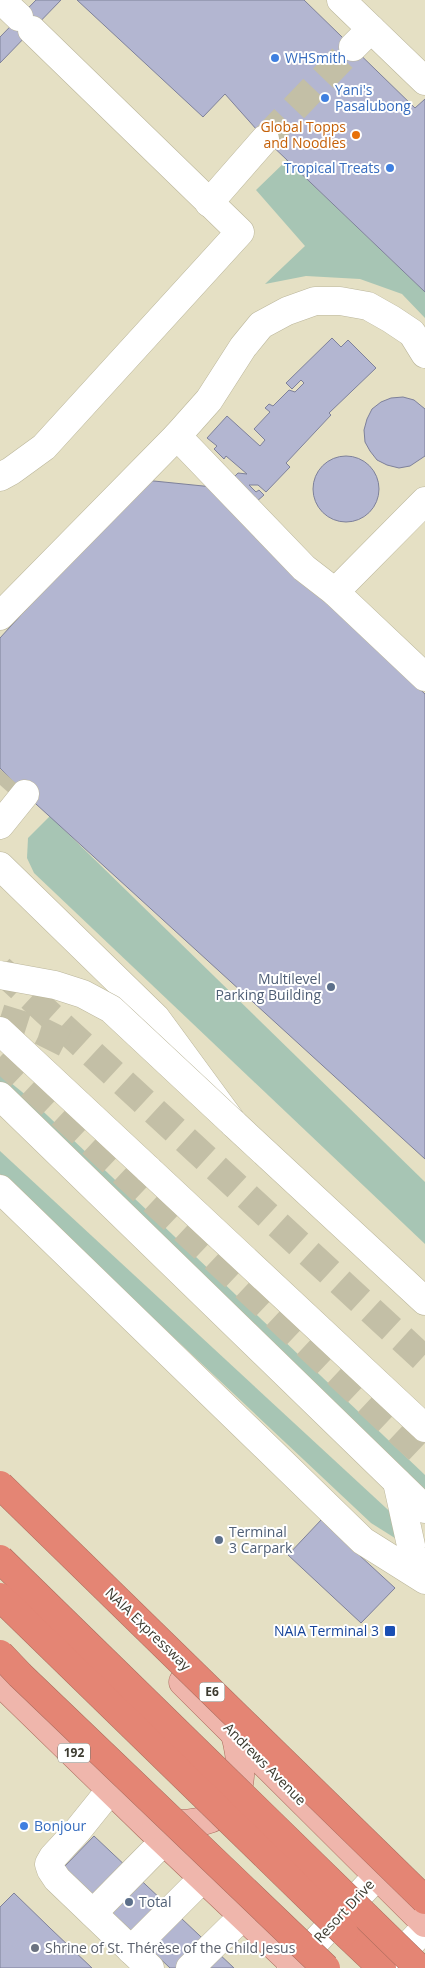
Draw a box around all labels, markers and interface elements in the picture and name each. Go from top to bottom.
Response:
place label: WHSmith [285,48,346,67]
marker: WHSmith [269,52,281,64]
place label: Yani's Pasalubong [335,80,411,115]
marker: Yani's Pasalubong [319,92,331,104]
place label: Global Topps and Noodles [260,117,346,152]
marker: Global Topps and Noodles [350,129,362,141]
place label: Tropical Treats [284,158,380,177]
marker: Tropical Treats [384,162,396,174]
place label: Multilevel Parking Building [215,969,321,1004]
marker: Multilevel Parking Building [325,981,337,993]
place label: Terminal 3 Carpark [229,1522,293,1557]
marker: Terminal 3 Carpark [213,1534,225,1546]
street label: NAIA Expressway [101,1583,196,1675]
place label: NAIA Terminal 3 [274,1621,379,1640]
marker: NAIA Terminal 3 [383,1624,397,1638]
road number: E6 [200,1682,224,1701]
street label: Andrews Avenue [220,1718,311,1809]
road number: 192 [58,1744,90,1762]
place label: Bonjour [34,1816,87,1835]
marker: Bonjour [18,1820,30,1832]
street label: Resort Drive [309,1875,378,1946]
place label: Total [139,1892,171,1911]
marker: Total [123,1896,135,1908]
place label: Shrine of St. Thérèse of the Child Jesus [45,1938,296,1957]
marker: Shrine of St. Thérèse of the Child Jesus [29,1942,41,1954]

